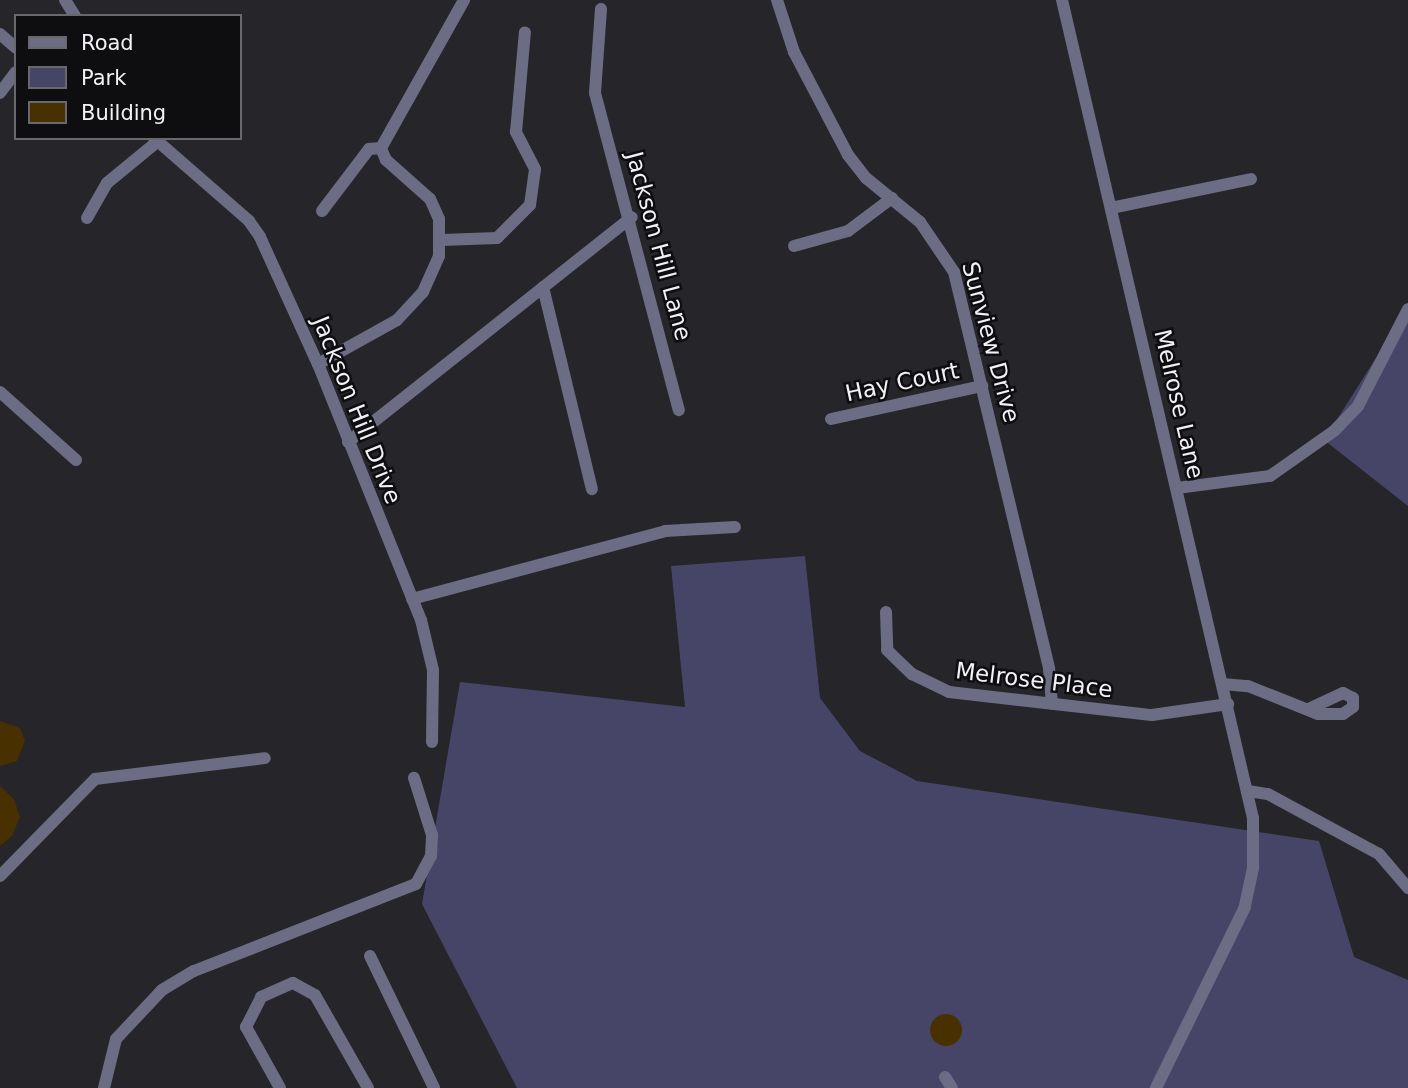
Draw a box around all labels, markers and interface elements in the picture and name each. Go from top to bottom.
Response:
legend [14,14,242,140]
text: Road [81,31,134,55]
text: Park [81,66,126,90]
text: Building [81,101,166,125]
street label: Jackson Hill Lane [621,149,697,343]
street label: Sunview Drive [956,259,1026,425]
street label: Jackson Hill Drive [307,312,407,508]
street label: Melrose Lane [1148,327,1210,481]
street label: Hay Court [843,356,961,408]
street label: Melrose Place [954,657,1114,703]

